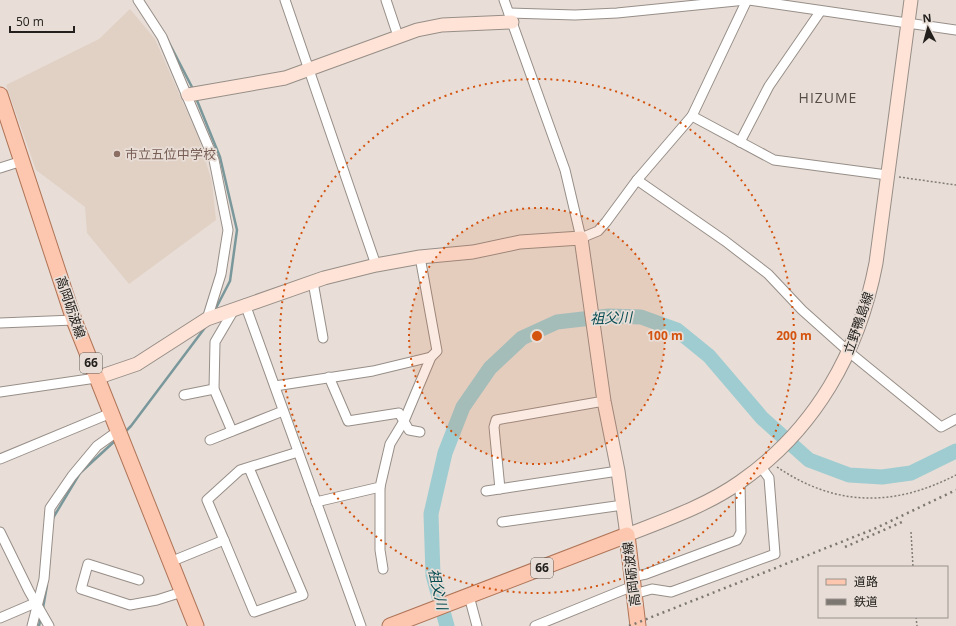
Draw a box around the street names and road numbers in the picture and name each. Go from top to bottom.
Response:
street label: 高岡砺波線 [52,273,90,341]
street label: 立野鴨島線 [839,289,877,357]
road number: 66 [80,353,102,373]
street label: 高岡砺波線 [618,541,644,607]
road number: 66 [531,558,553,578]

